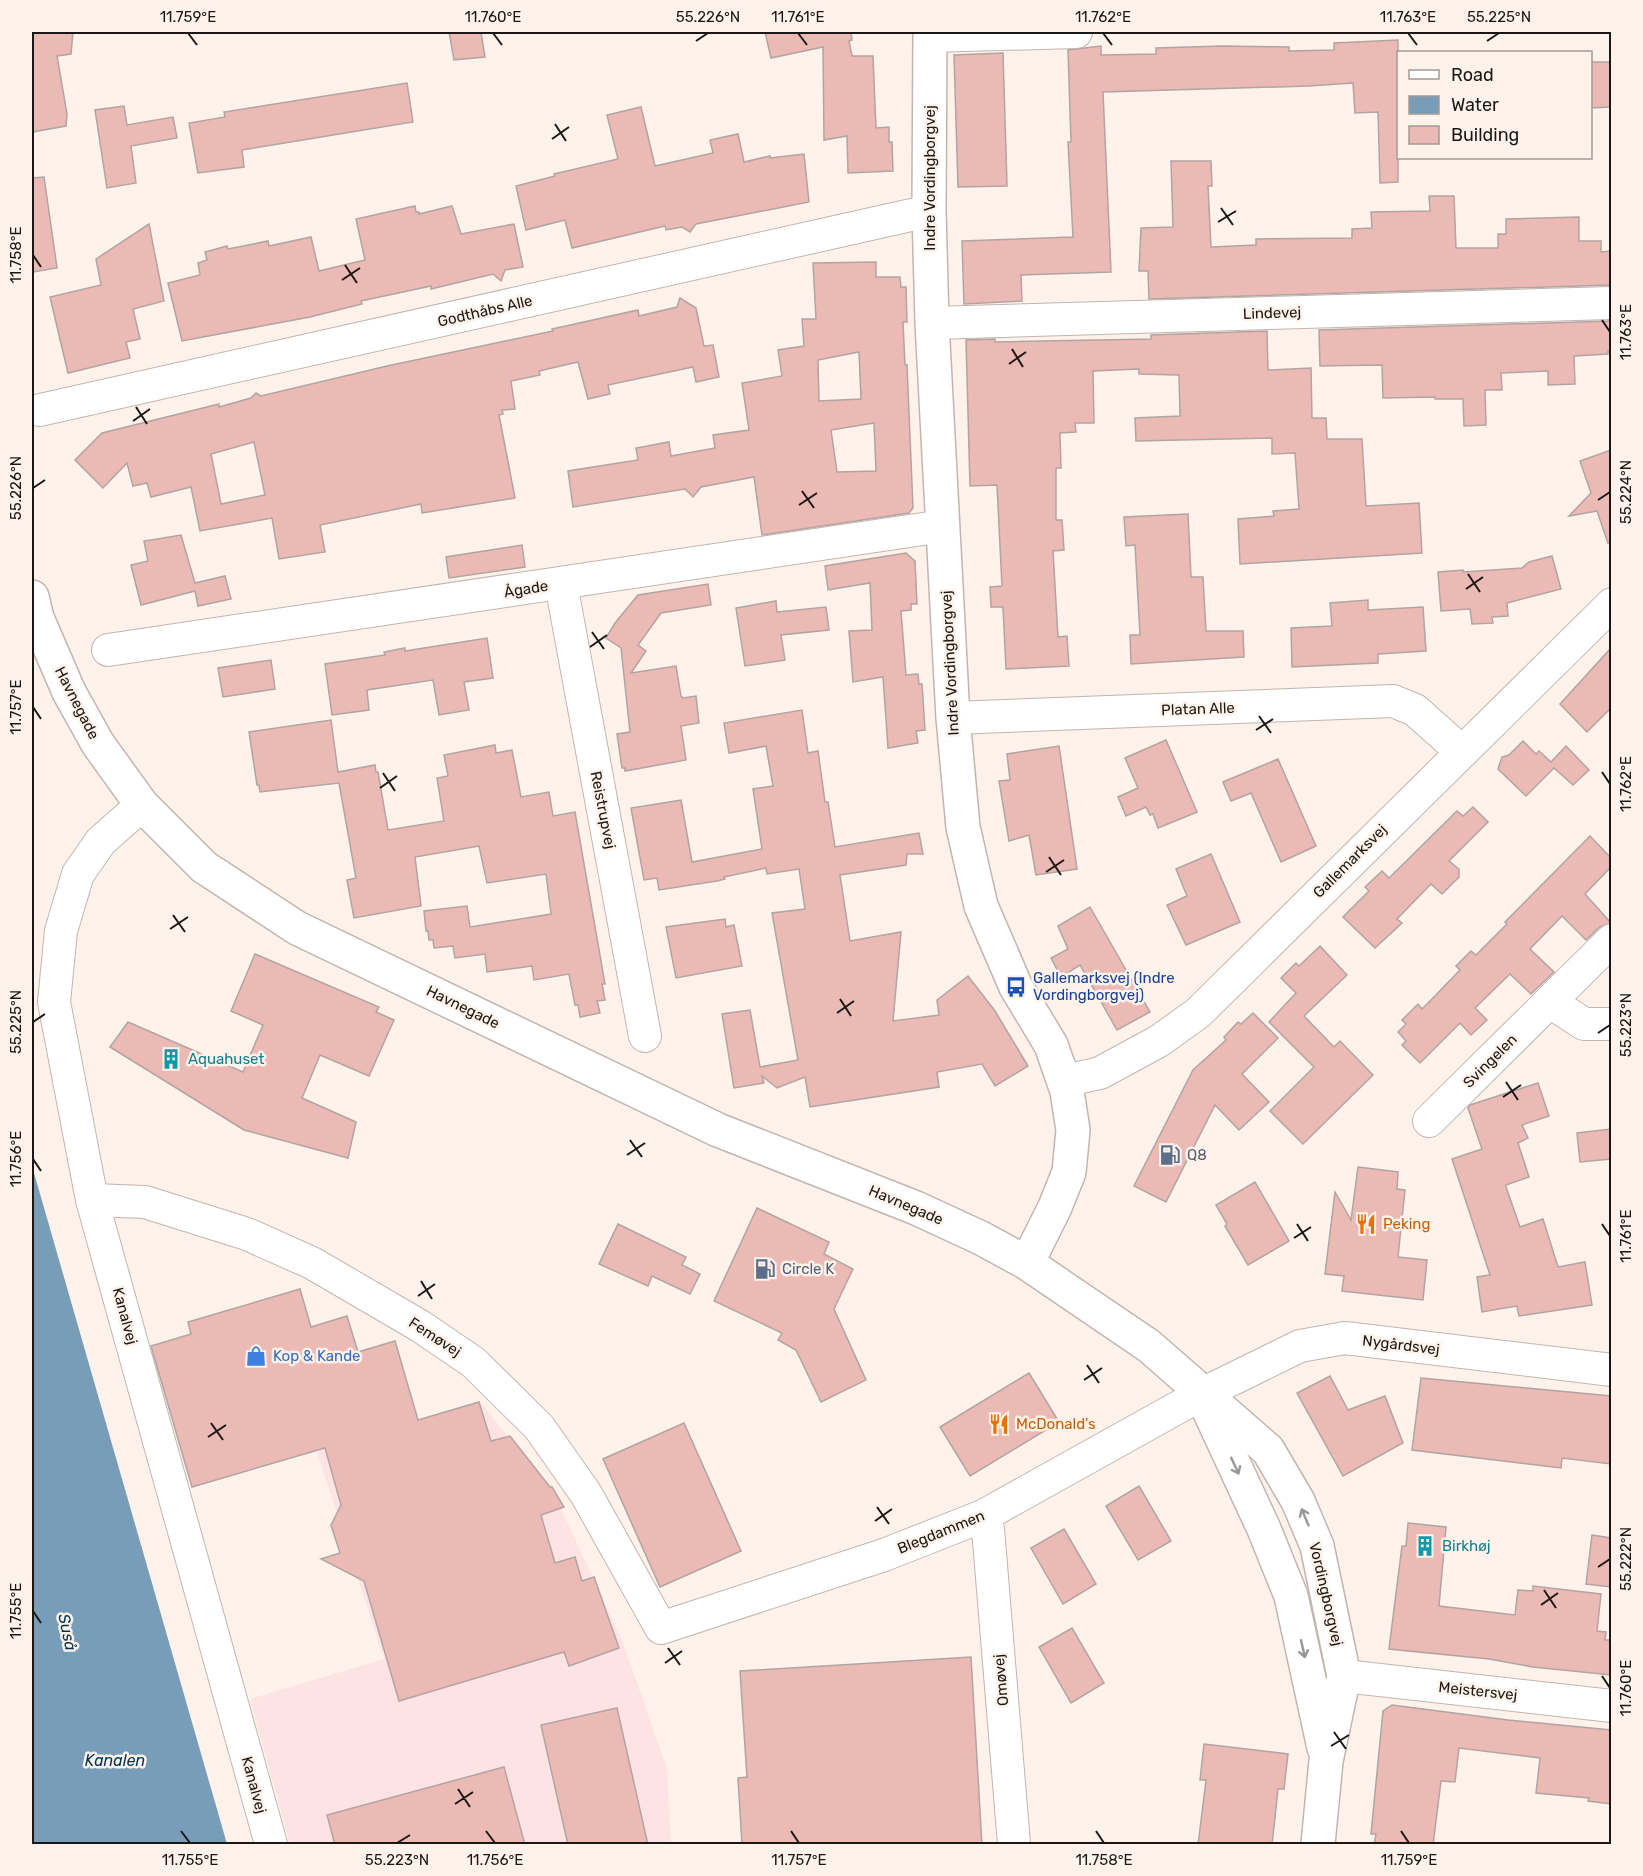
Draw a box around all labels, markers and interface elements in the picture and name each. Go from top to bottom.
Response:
text: 11.759°E [160,8,216,26]
text: 11.760°E [465,8,521,26]
text: 55.226°N [676,8,740,26]
text: 11.761°E [771,8,825,26]
text: 11.762°E [1075,8,1131,26]
text: 11.763°E [1380,8,1436,26]
text: 55.225°N [1467,8,1531,26]
legend [1397,51,1592,159]
text: Road [1451,64,1494,86]
text: Water [1451,94,1499,116]
street label: Indre Vordingborgvej [921,105,939,251]
text: Building [1451,124,1519,146]
text: 11.758°E [7,226,25,284]
street label: Godthåbs Alle [436,291,534,331]
street label: Lindevej [1242,303,1302,323]
text: 11.763°E [1617,304,1635,360]
text: 55.226°N [7,456,25,520]
text: 55.224°N [1617,460,1635,524]
street label: Ågade [503,577,549,601]
street label: Indre Vordingborgvej [937,590,963,736]
street label: Havnegade [51,664,103,742]
text: 11.757°E [7,679,25,735]
street label: Platan Alle [1161,699,1235,719]
text: 11.762°E [1617,756,1635,812]
street label: Reistrupvej [587,770,619,850]
street label: Gallemarksvej [1309,820,1391,902]
place label: Gallemarksvej (Indre Vordingborgvej) [1033,969,1175,1004]
bus stop icon: Gallemarksvej (Indre Vordingborgvej) [1004,975,1028,999]
street label: Havnegade [423,982,503,1032]
text: 55.225°N [7,990,25,1054]
text: 55.223°N [1617,993,1635,1057]
street label: Svingelen [1459,1030,1521,1092]
building icon: Aquahuset [159,1047,183,1071]
place label: Aquahuset [188,1050,264,1068]
text: 11.756°E [7,1131,25,1187]
fuel station icon: Q8 [1158,1143,1182,1167]
place label: Q8 [1187,1146,1207,1164]
street label: Havnegade [866,1181,946,1229]
text: 11.761°E [1617,1209,1635,1263]
restaurant icon: Peking [1354,1212,1378,1236]
place label: Peking [1383,1215,1430,1233]
fuel station icon: Circle K [753,1257,777,1281]
place label: Circle K [782,1260,834,1278]
street label: Kanalvej [109,1285,141,1347]
street label: Femøvej [405,1313,465,1361]
street label: Nygårdsvej [1361,1331,1441,1359]
shop icon: Kop & Kande [244,1344,268,1368]
place label: Kop & Kande [273,1347,361,1365]
restaurant icon: McDonald's [987,1412,1011,1436]
place label: McDonald's [1016,1415,1096,1433]
one-way arrow [1230,1457,1242,1475]
street label: Blegdammen [895,1506,987,1558]
one-way arrow [1299,1509,1310,1527]
text: 55.222°N [1617,1527,1635,1591]
building icon: Birkhøj [1413,1534,1437,1558]
place label: Birkhøj [1442,1537,1491,1555]
street label: Vordingborgvej [1305,1540,1347,1648]
text: 11.755°E [7,1583,25,1639]
water label: Suså [54,1612,81,1652]
one-way arrow [1297,1639,1309,1658]
street label: Omøvej [990,1653,1012,1707]
text: 11.760°E [1617,1660,1635,1716]
street label: Meistersvej [1438,1678,1518,1704]
water label: Kanalen [85,1751,145,1770]
street label: Kanalvej [238,1754,270,1816]
text: 11.755°E [162,1851,218,1869]
text: 55.223°N [365,1851,429,1869]
text: 11.756°E [467,1851,523,1869]
text: 11.757°E [771,1851,827,1869]
text: 11.758°E [1075,1851,1133,1869]
text: 11.759°E [1381,1851,1437,1869]

